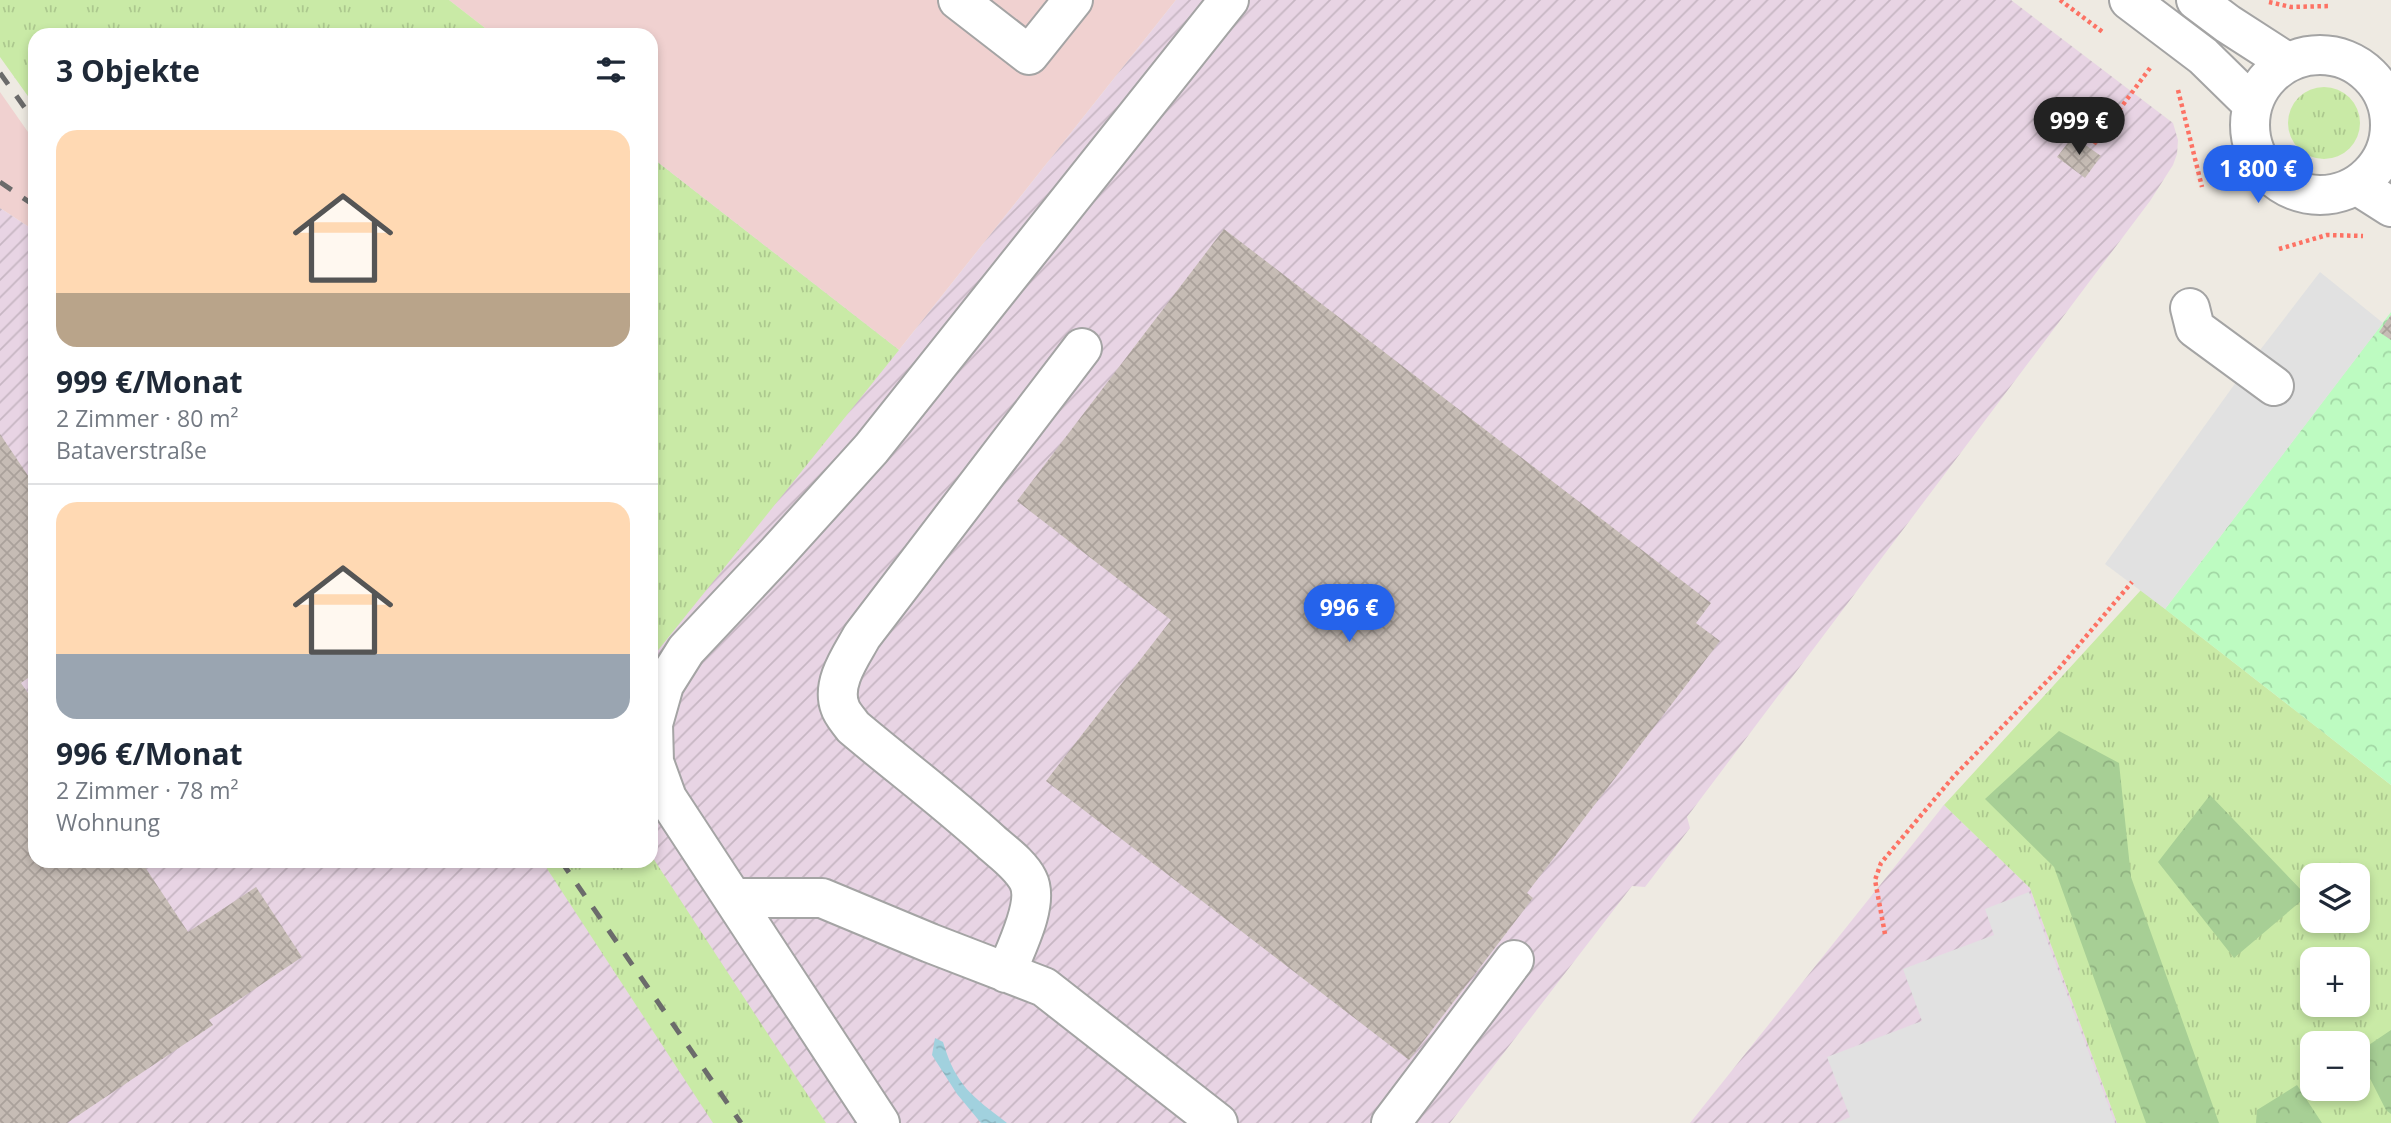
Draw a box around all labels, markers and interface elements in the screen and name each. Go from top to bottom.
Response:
text: 3 Objekte [56,50,200,91]
icon: filters [592,51,630,89]
pin: 999 € [2030,97,2128,157]
text: 999 € [2050,104,2108,136]
pin: 1 800 € [2193,146,2323,205]
text: 1 800 € [2219,152,2297,184]
icon: home [280,175,406,301]
text: 999 €/Monat [56,361,243,402]
text: 2 Zimmer · 80 m² [56,402,239,434]
text: Bataverstraße [56,434,207,466]
icon: home [280,547,406,673]
pin: 996 € [1300,584,1398,644]
text: 996 € [1320,591,1378,623]
text: 996 €/Monat [56,733,243,774]
text: 2 Zimmer · 78 m² [56,774,239,806]
text: Wohnung [56,806,160,838]
map controls [2300,863,2370,1101]
button: layers [2300,863,2370,933]
button: + [2300,947,2370,1017]
button: − [2300,1031,2370,1101]

